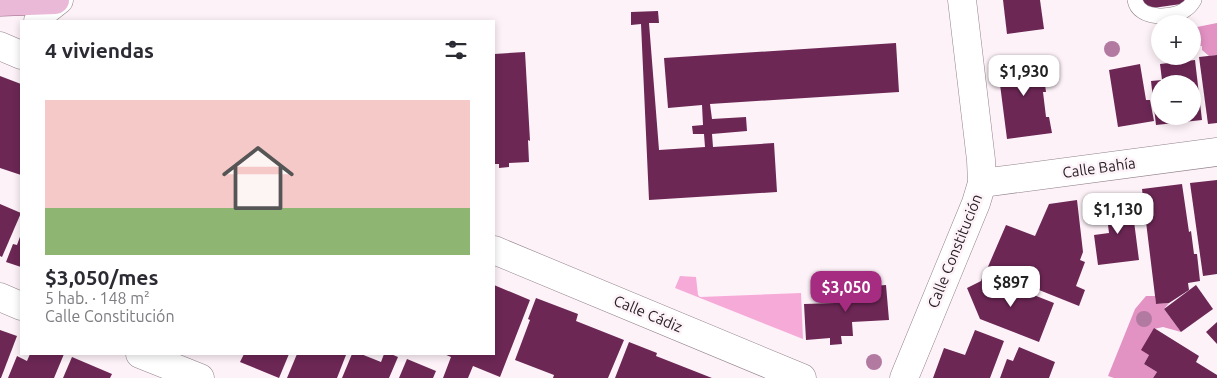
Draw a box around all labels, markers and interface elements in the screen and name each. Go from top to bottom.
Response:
map controls [1151,15,1201,125]
button: + [1151,15,1201,65]
icon: filters [442,36,470,64]
text: 4 viviendas [45,38,154,62]
pin: $1,930 [983,54,1065,97]
text: $1,930 [999,62,1049,80]
button: − [1151,75,1201,125]
icon: home [213,133,303,223]
street label: Calle Bahía [1061,154,1137,181]
street label: Calle Constitución [924,191,985,310]
pin: $1,130 [1077,192,1159,235]
text: $1,130 [1093,200,1143,218]
text: $3,050/mes [45,265,158,289]
pin: $897 [981,266,1041,308]
pin: $3,050 [805,270,887,313]
text: $897 [993,273,1029,291]
text: $3,050 [821,278,871,296]
text: 5 hab. · 148 m² [45,289,150,307]
street label: Calle Cádiz [611,292,685,336]
text: Calle Constitución [45,307,175,325]

